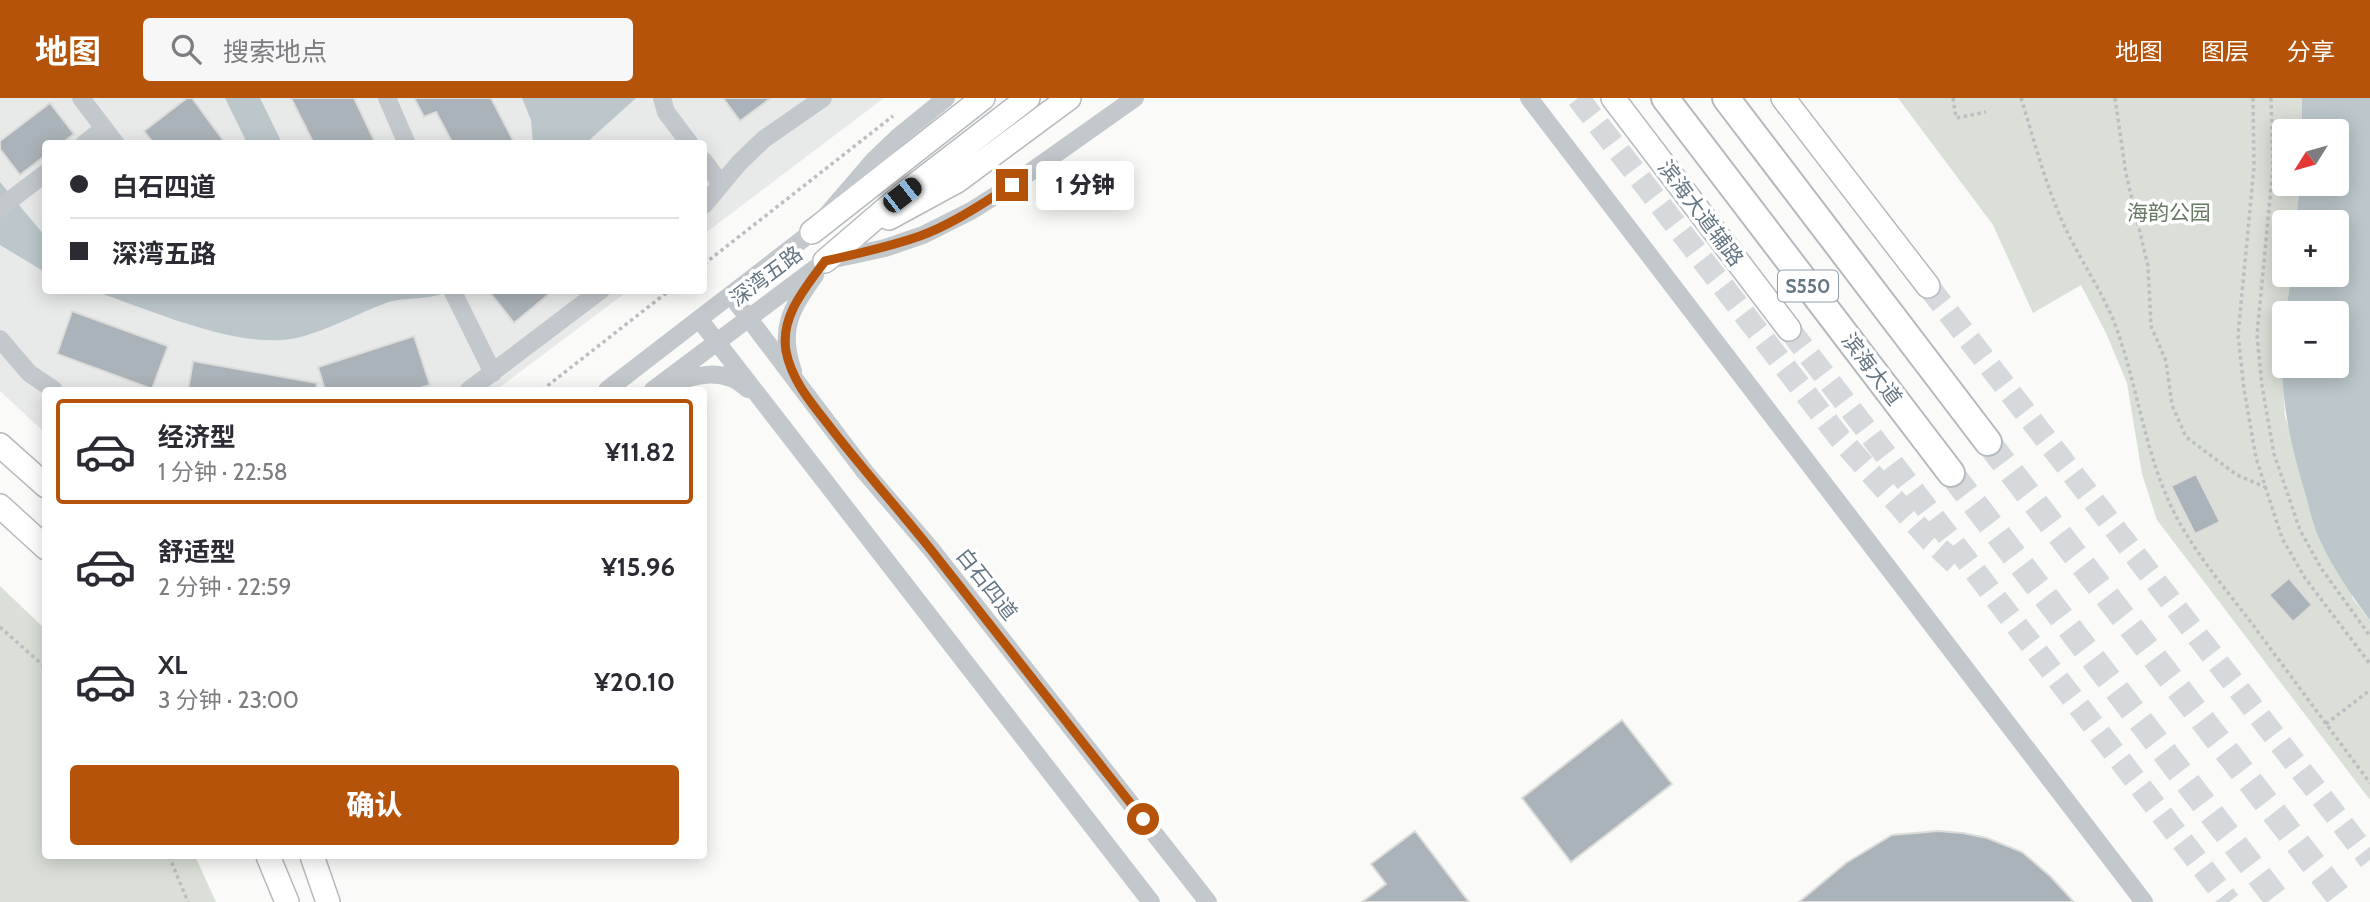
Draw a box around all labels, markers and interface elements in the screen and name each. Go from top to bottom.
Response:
search box [143,18,633,81]
icon: search [167,30,205,68]
text: 地图 [35,31,101,71]
text: 搜索地点 [223,36,327,68]
text: 地图 [2115,37,2163,66]
text: 图层 [2201,37,2249,66]
text: 分享 [2287,37,2335,66]
north arrow [2272,119,2348,196]
map controls [2272,119,2349,378]
street label: 滨海大道辅路 [1653,155,1749,271]
callout: 1 分钟 [1036,160,1134,210]
route end [996,169,1028,201]
text: 白石四道 [112,171,216,203]
text: 1 分钟 [1055,171,1115,199]
car [879,174,926,216]
park label: 海韵公园 [2127,200,2211,225]
button: + [2272,210,2349,287]
text: 深湾五路 [112,238,216,270]
street label: 深湾五路 [725,241,807,311]
road number: S550 [1778,270,1838,302]
button: − [2272,301,2349,378]
street label: 滨海大道 [1837,328,1907,410]
icon: car [74,420,137,483]
text: 经济型 [158,421,236,453]
text: ¥11.82 [605,436,675,468]
text: 1 分钟 · 22:58 [158,458,288,486]
icon: car [74,535,137,598]
text: 舒适型 [158,536,236,568]
street label: 白石四道 [951,543,1023,625]
text: ¥15.96 [601,551,675,583]
text: 2 分钟 · 22:59 [158,573,291,601]
text: XL [158,649,187,681]
icon: car [74,650,137,713]
text: ¥20.10 [594,666,675,698]
text: 3 分钟 · 23:00 [158,686,299,714]
button: 确认 [70,765,679,845]
route start [1127,803,1159,835]

